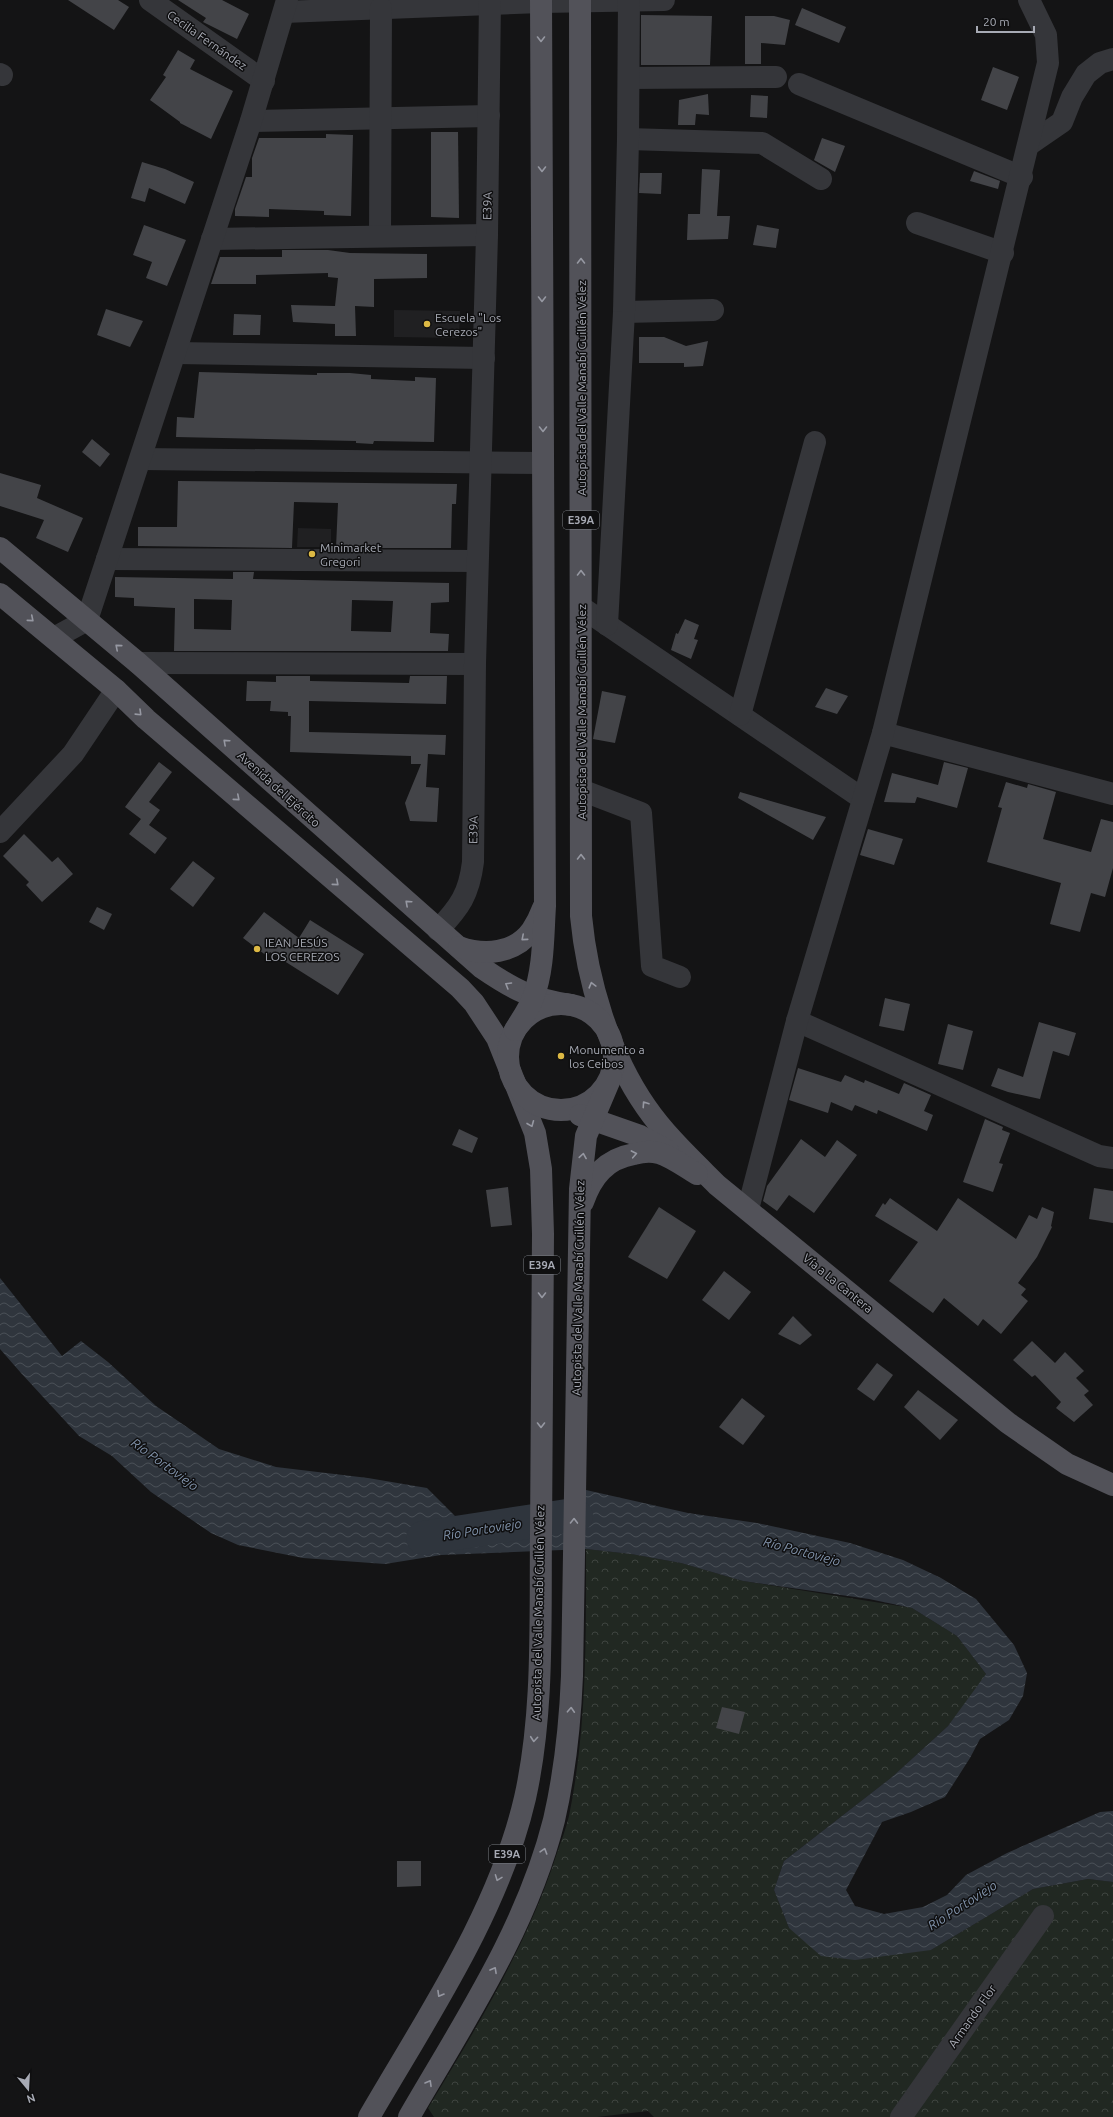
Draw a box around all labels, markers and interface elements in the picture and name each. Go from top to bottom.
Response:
street label: Cecilia Fernández [165,8,250,73]
scale bar [977,8,1034,34]
text: 20 m [983,15,1010,28]
one-way arrow [537,36,545,42]
one-way arrow [538,166,546,172]
street label: E39A [480,192,494,220]
one-way arrow [577,258,585,264]
street label: Autopista del Valle Manabí Guillén Vélez [575,280,588,496]
one-way arrow [538,296,546,302]
place label: Escuela "Los Cerezos" [435,311,501,338]
marker: Escuela "Los Cerezos" [422,319,432,329]
one-way arrow [539,426,547,432]
road number: E39A [563,511,599,529]
place label: Minimarket Gregori [320,541,382,568]
marker: Minimarket Gregori [307,549,317,559]
one-way arrow [577,570,585,576]
street label: Autopista del Valle Manabí Guillén Vélez [575,604,588,820]
one-way arrow [26,614,33,621]
one-way arrow [116,644,123,651]
one-way arrow [135,708,142,715]
one-way arrow [224,740,231,747]
street label: Avenida del Ejército [235,749,323,829]
one-way arrow [233,793,240,800]
street label: E39A [466,816,480,844]
one-way arrow [577,854,585,860]
one-way arrow [331,879,338,886]
one-way arrow [405,900,412,907]
one-way arrow [521,933,529,941]
place label: IEAN JESÚS LOS CEREZOS [265,936,340,963]
marker: IEAN JESÚS LOS CEREZOS [252,944,262,954]
one-way arrow [505,982,512,989]
one-way arrow [588,982,597,989]
place label: Monumento a los Ceibos [569,1043,645,1070]
marker: Monumento a los Ceibos [556,1051,566,1061]
one-way arrow [642,1101,650,1108]
one-way arrow [527,1121,535,1128]
one-way arrow [630,1150,637,1158]
one-way arrow [578,1153,587,1159]
street label: Autopista del Valle Manabí Guillén Vélez [570,1180,586,1396]
street label: Vía a La Cantera [800,1251,876,1315]
road number: E39A [524,1256,560,1274]
one-way arrow [538,1292,546,1298]
one-way arrow [537,1422,545,1428]
water label: Río Portoviejo [129,1435,201,1493]
street label: Autopista del Valle Manabí Guillén Vélez [530,1505,546,1721]
water label: Río Portoviejo [442,1516,522,1542]
one-way arrow [570,1518,578,1524]
water label: Río Portoviejo [762,1534,842,1568]
one-way arrow [566,1707,575,1713]
one-way arrow [530,1736,539,1742]
road number: E39A [489,1845,525,1863]
one-way arrow [539,1848,548,1855]
one-way arrow [494,1874,502,1881]
water label: Río Portoviejo [925,1878,999,1932]
one-way arrow [489,1967,496,1975]
street label: Armando Flor [946,1982,999,2050]
one-way arrow [438,1990,445,1997]
north arrow [8,2069,48,2109]
one-way arrow [424,2080,431,2087]
text: N [25,2092,37,2105]

